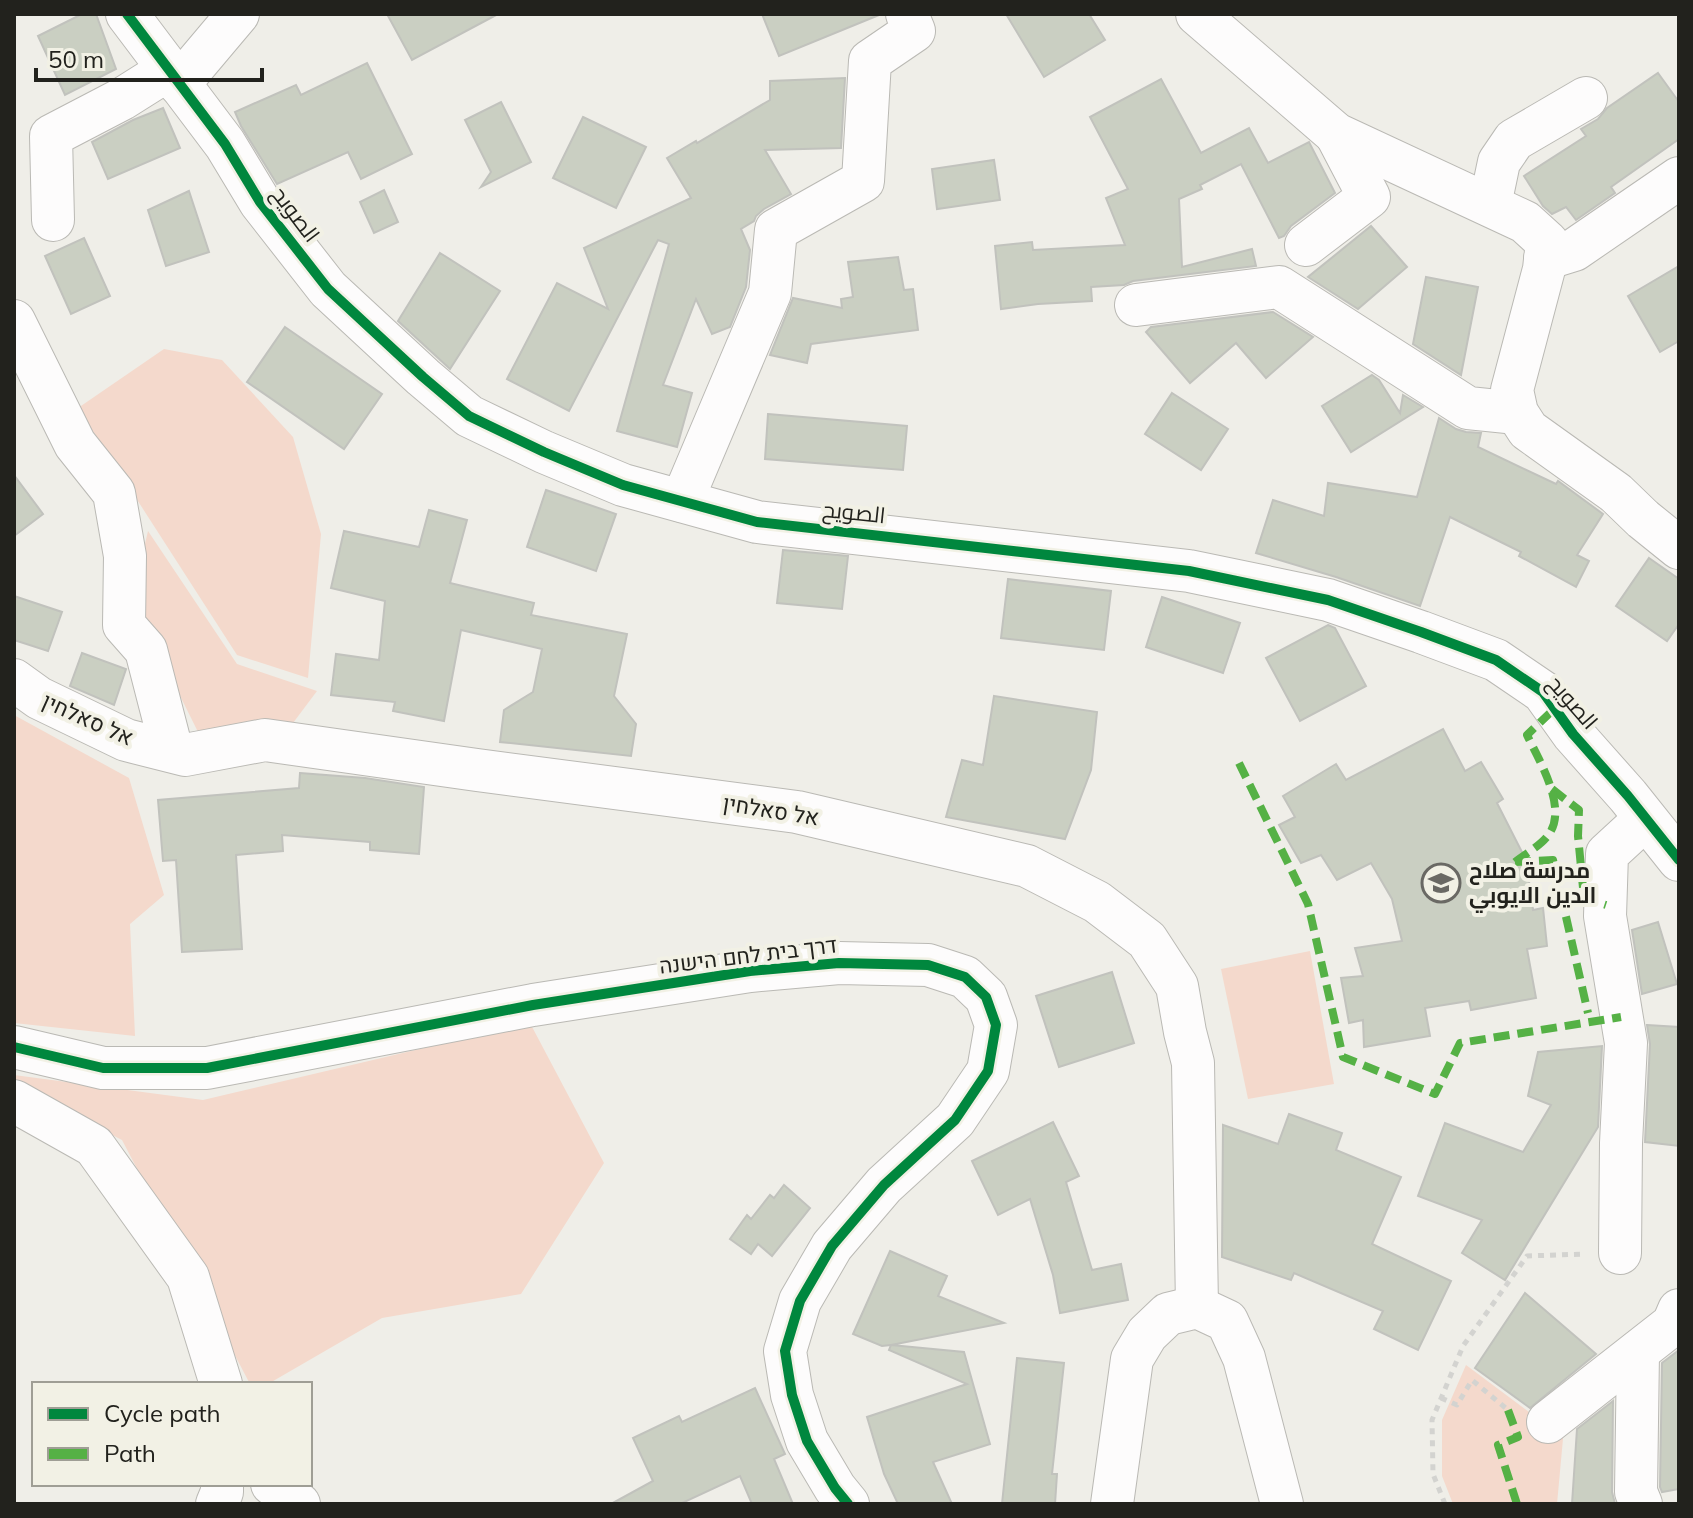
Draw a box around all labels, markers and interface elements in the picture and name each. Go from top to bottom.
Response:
scale bar [36,32,262,82]
text: 50 m [48,44,104,74]
street label: الصويح [265,180,326,248]
street label: الصويح [821,495,887,530]
street label: الصويح [1541,669,1604,736]
street label: אל סאלחין [38,686,138,752]
street label: אל סאלחין [721,789,821,831]
place label: مدرسة صلاح الدين الايوبي [1469,856,1596,913]
school or university icon: مدرسة صلاح الدين الايوبي [1420,862,1462,904]
street label: דרך בית לחם הישנה [657,930,839,980]
legend [32,1382,312,1486]
text: Cycle path [104,1398,221,1428]
text: Path [104,1438,156,1468]

